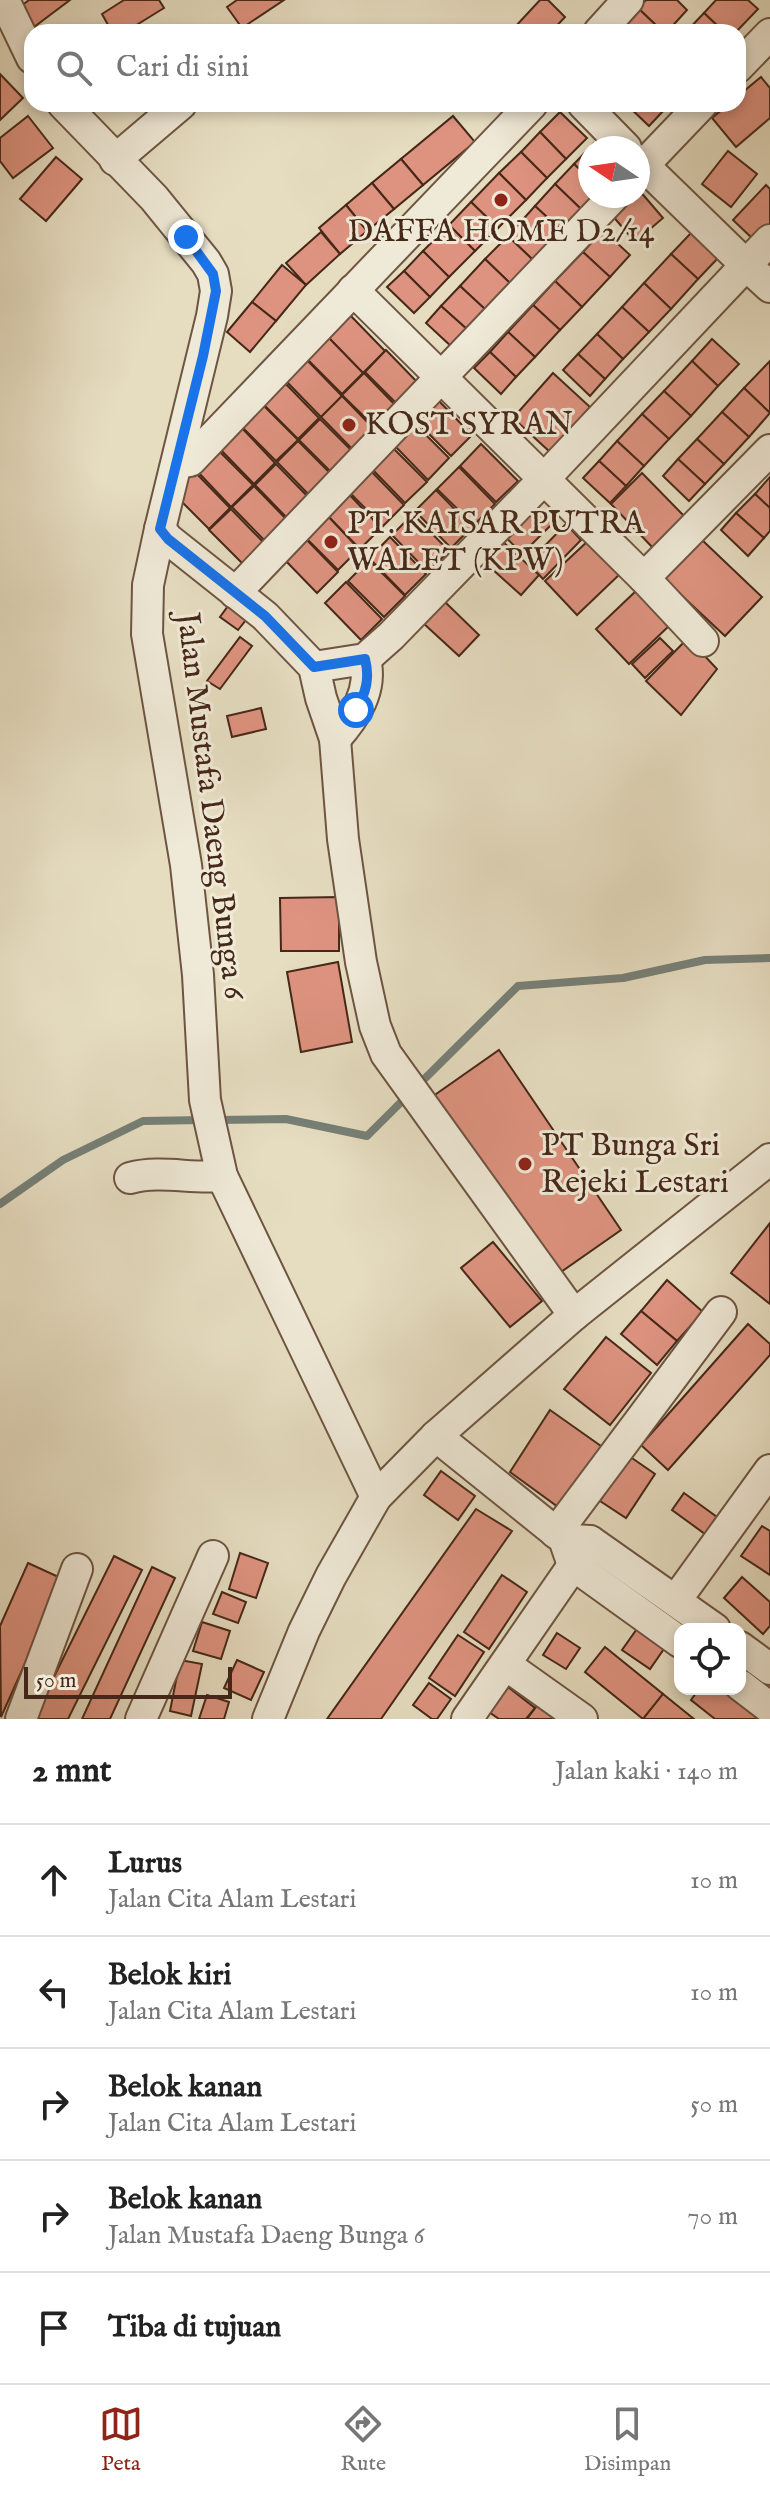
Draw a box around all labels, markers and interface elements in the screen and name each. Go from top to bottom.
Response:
search box [24,24,746,112]
icon: search [52,46,96,90]
text: Cari di sini [116,49,249,87]
north arrow [578,136,650,208]
marker: DAFFA HOME D2/14 [492,191,510,209]
place label: DAFFA HOME D2/14 [348,212,655,253]
route end [168,219,204,255]
place label: KOST SYRAN [365,405,573,446]
marker: KOST SYRAN [340,416,358,434]
place label: PT. KAISAR PUTRA WALET (KPW) [347,504,646,582]
marker: PT. KAISAR PUTRA WALET (KPW) [322,533,340,551]
street label: Jalan Mustafa Daeng Bunga 6 [166,607,254,1002]
route start [338,692,374,728]
place label: PT Bunga Sri Rejeki Lestari [541,1126,729,1204]
marker: PT Bunga Sri Rejeki Lestari [516,1155,534,1173]
map controls [674,1623,746,1695]
button: locate [674,1623,746,1695]
scale bar [24,1663,232,1699]
text: 50 m [36,1667,77,1695]
text: 2 mnt [32,1750,111,1793]
text: Jalan kaki · 140 m [555,1755,738,1788]
text: Lurus [108,1845,182,1883]
icon: ahead [32,1858,76,1902]
text: 10 m [690,1864,738,1897]
text: Jalan Cita Alam Lestari [108,1883,356,1916]
text: Belok kiri [108,1957,231,1995]
icon: left [32,1970,76,2014]
text: 10 m [690,1976,738,2009]
text: Jalan Cita Alam Lestari [108,1995,356,2028]
text: Belok kanan [108,2069,262,2107]
icon: right [32,2082,76,2126]
text: 50 m [690,2088,738,2121]
text: Jalan Cita Alam Lestari [108,2107,356,2140]
text: Belok kanan [108,2181,262,2219]
icon: right [32,2194,76,2238]
text: 70 m [687,2200,738,2233]
text: Jalan Mustafa Daeng Bunga 6 [108,2219,425,2252]
icon: arrive [32,2306,76,2350]
text: Tiba di tujuan [108,2309,281,2347]
tab: Peta [99,2402,143,2478]
tab: Rute [340,2402,386,2478]
tab: Disimpan [584,2402,671,2478]

